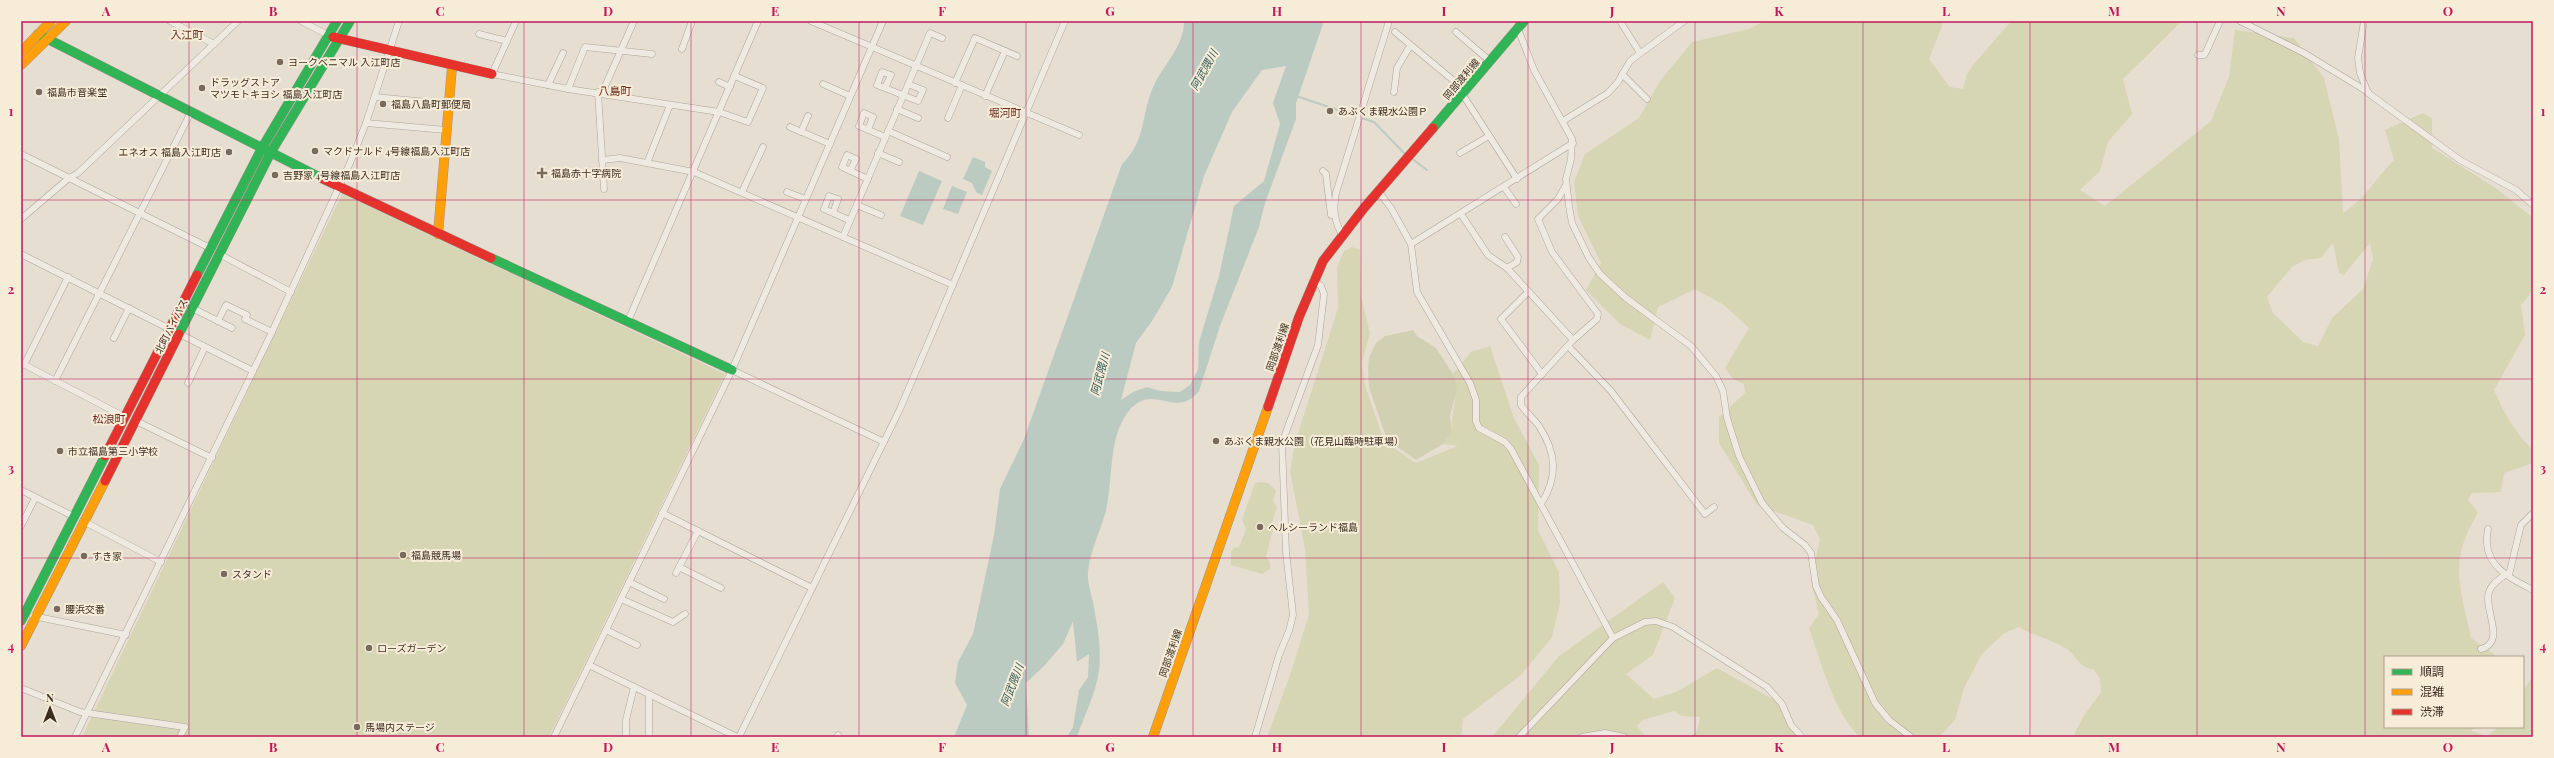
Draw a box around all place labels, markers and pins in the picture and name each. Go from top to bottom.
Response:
place label: ヨークベニマル 入江町店 [288,55,401,69]
marker: ヨークベニマル 入江町店 [275,57,285,67]
place label: ドラッグストア マツモトキヨシ 福島入江町店 [210,75,343,101]
marker: ドラッグストア マツモトキヨシ 福島入江町店 [197,83,207,93]
place label: 福島市音楽堂 [47,85,107,99]
marker: 福島市音楽堂 [34,87,44,97]
place label: 福島八島町郵便局 [391,97,471,111]
marker: 福島八島町郵便局 [378,99,388,109]
place label: あぶくま親水公園Ｐ [1338,104,1428,118]
marker: あぶくま親水公園Ｐ [1325,106,1335,116]
place label: マクドナルド 4号線福島入江町店 [323,144,470,158]
place label: エネオス 福島入江町店 [119,145,221,159]
marker: マクドナルド 4号線福島入江町店 [310,146,320,156]
marker: エネオス 福島入江町店 [224,147,234,157]
place label: 福島赤十字病院 [551,166,621,180]
marker: 福島赤十字病院 [536,167,548,179]
place label: 吉野家 4号線福島入江町店 [283,168,400,182]
marker: 吉野家 4号線福島入江町店 [270,170,280,180]
place label: あぶくま親水公園（花見山臨時駐車場） [1224,434,1404,448]
marker: あぶくま親水公園（花見山臨時駐車場） [1211,436,1221,446]
place label: 市立福島第三小学校 [68,444,158,458]
marker: 市立福島第三小学校 [55,446,65,456]
place label: ヘルシーランド福島 [1268,520,1358,534]
marker: ヘルシーランド福島 [1255,522,1265,532]
place label: 福島競馬場 [411,548,461,562]
place label: すき家 [92,549,122,563]
marker: 福島競馬場 [398,550,408,560]
marker: すき家 [79,551,89,561]
place label: スタンド [232,567,272,581]
marker: スタンド [219,569,229,579]
place label: 腰浜交番 [65,602,105,616]
marker: 腰浜交番 [52,604,62,614]
place label: ローズガーデン [377,641,447,655]
marker: ローズガーデン [364,643,374,653]
place label: 馬場内ステージ [365,720,435,734]
marker: 馬場内ステージ [352,722,362,732]

